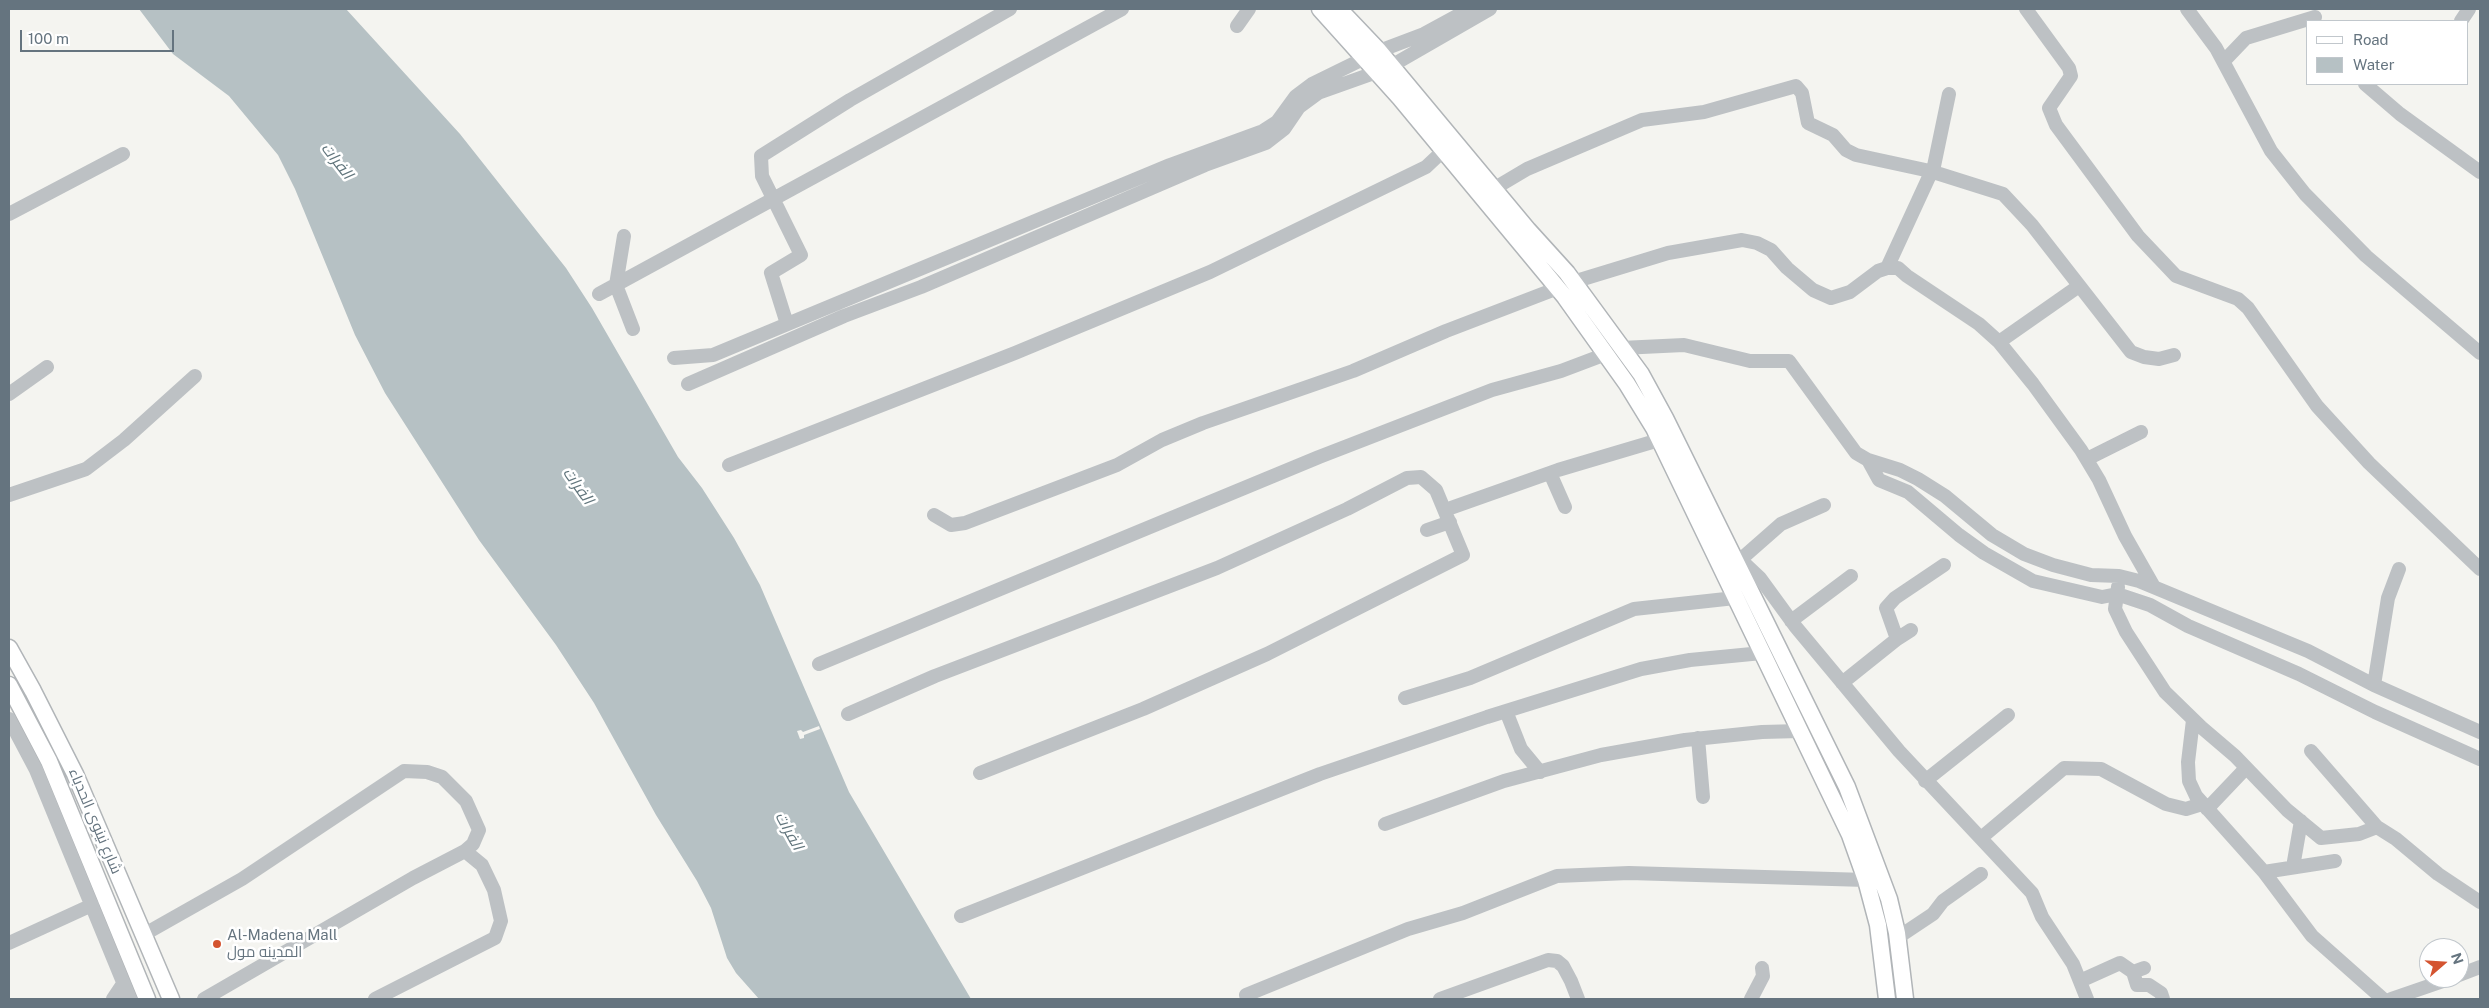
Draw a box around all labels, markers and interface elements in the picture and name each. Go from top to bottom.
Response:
scale bar [22,20,176,52]
legend [2306,20,2469,85]
text: 100 m [28,30,69,47]
text: Road [2353,31,2389,48]
text: Water [2353,56,2395,73]
water label: الفرات [317,139,357,183]
water label: الفرات [558,464,598,508]
street label: شارع نينوى الحدباء [65,765,125,877]
water label: الفرات [771,809,807,853]
place label: Al-Madena Mall المدينه مول [227,926,338,961]
marker: Al-Madena Mall المدينه مول [211,938,223,950]
north arrow [2419,938,2469,988]
text: N [2448,951,2467,966]

